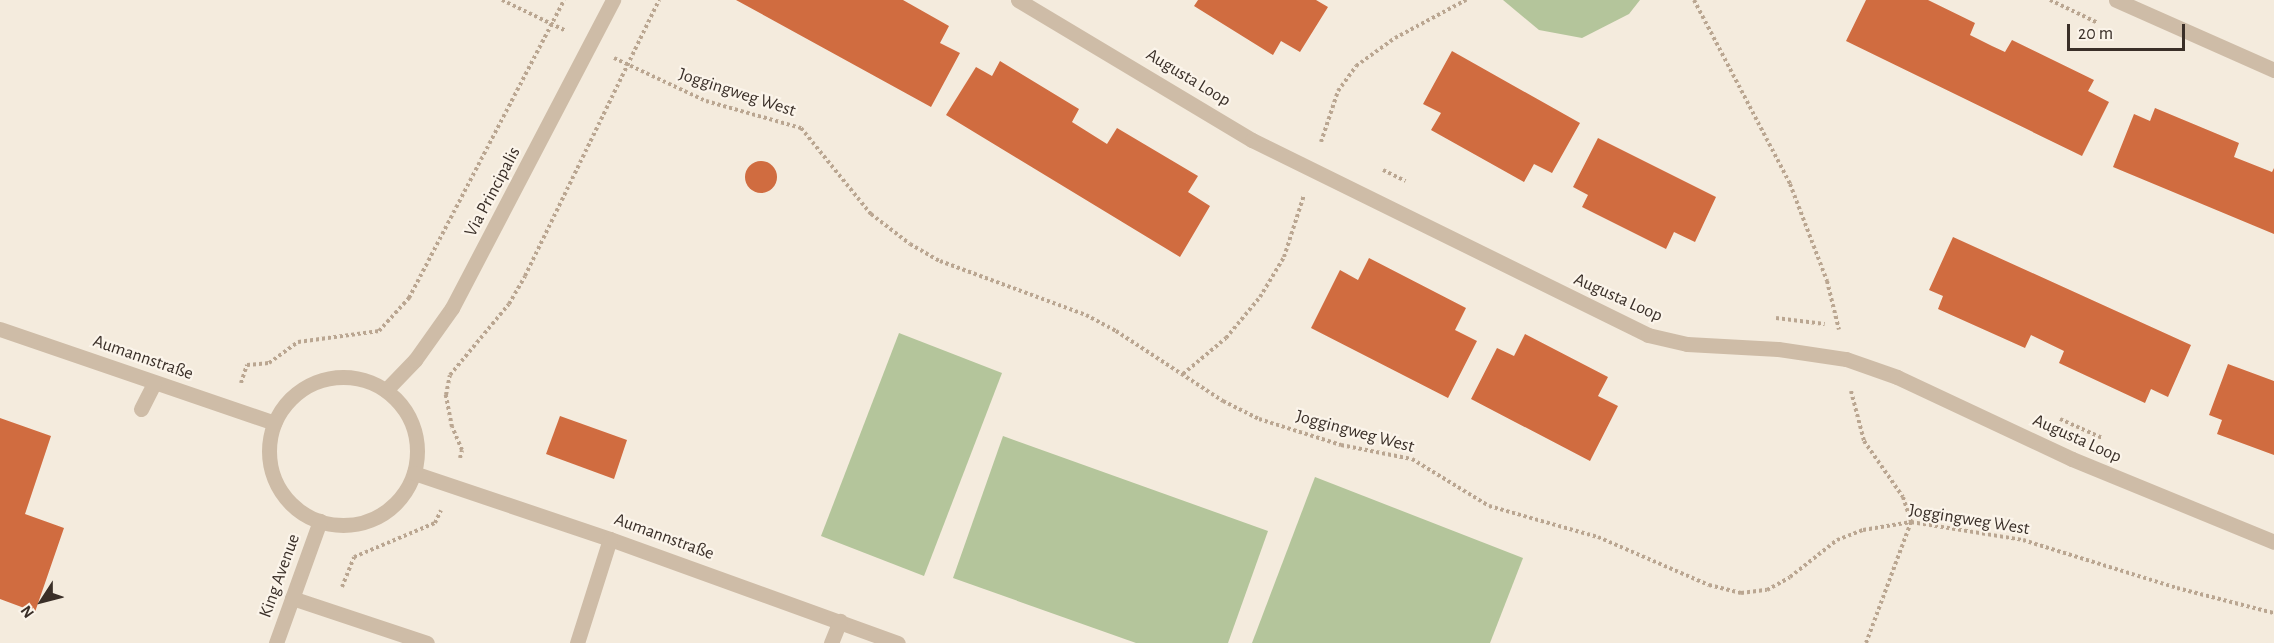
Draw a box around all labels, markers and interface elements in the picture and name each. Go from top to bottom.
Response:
scale bar [2070,12,2188,50]
text: 20 m [2078,25,2113,43]
street label: Augusta Loop [1142,44,1234,112]
street label: Joggingweg West [676,64,798,122]
street label: Via Principalis [460,143,526,241]
street label: Augusta Loop [1570,269,1666,327]
street label: Aumannstraße [90,331,196,385]
street label: Joggingweg West [1293,406,1417,458]
street label: Augusta Loop [2029,410,2125,468]
street label: Joggingweg West [1907,500,2031,540]
street label: Aumannstraße [611,509,717,565]
street label: King Avenue [255,531,305,621]
north arrow [12,571,72,631]
text: N [18,602,37,621]

